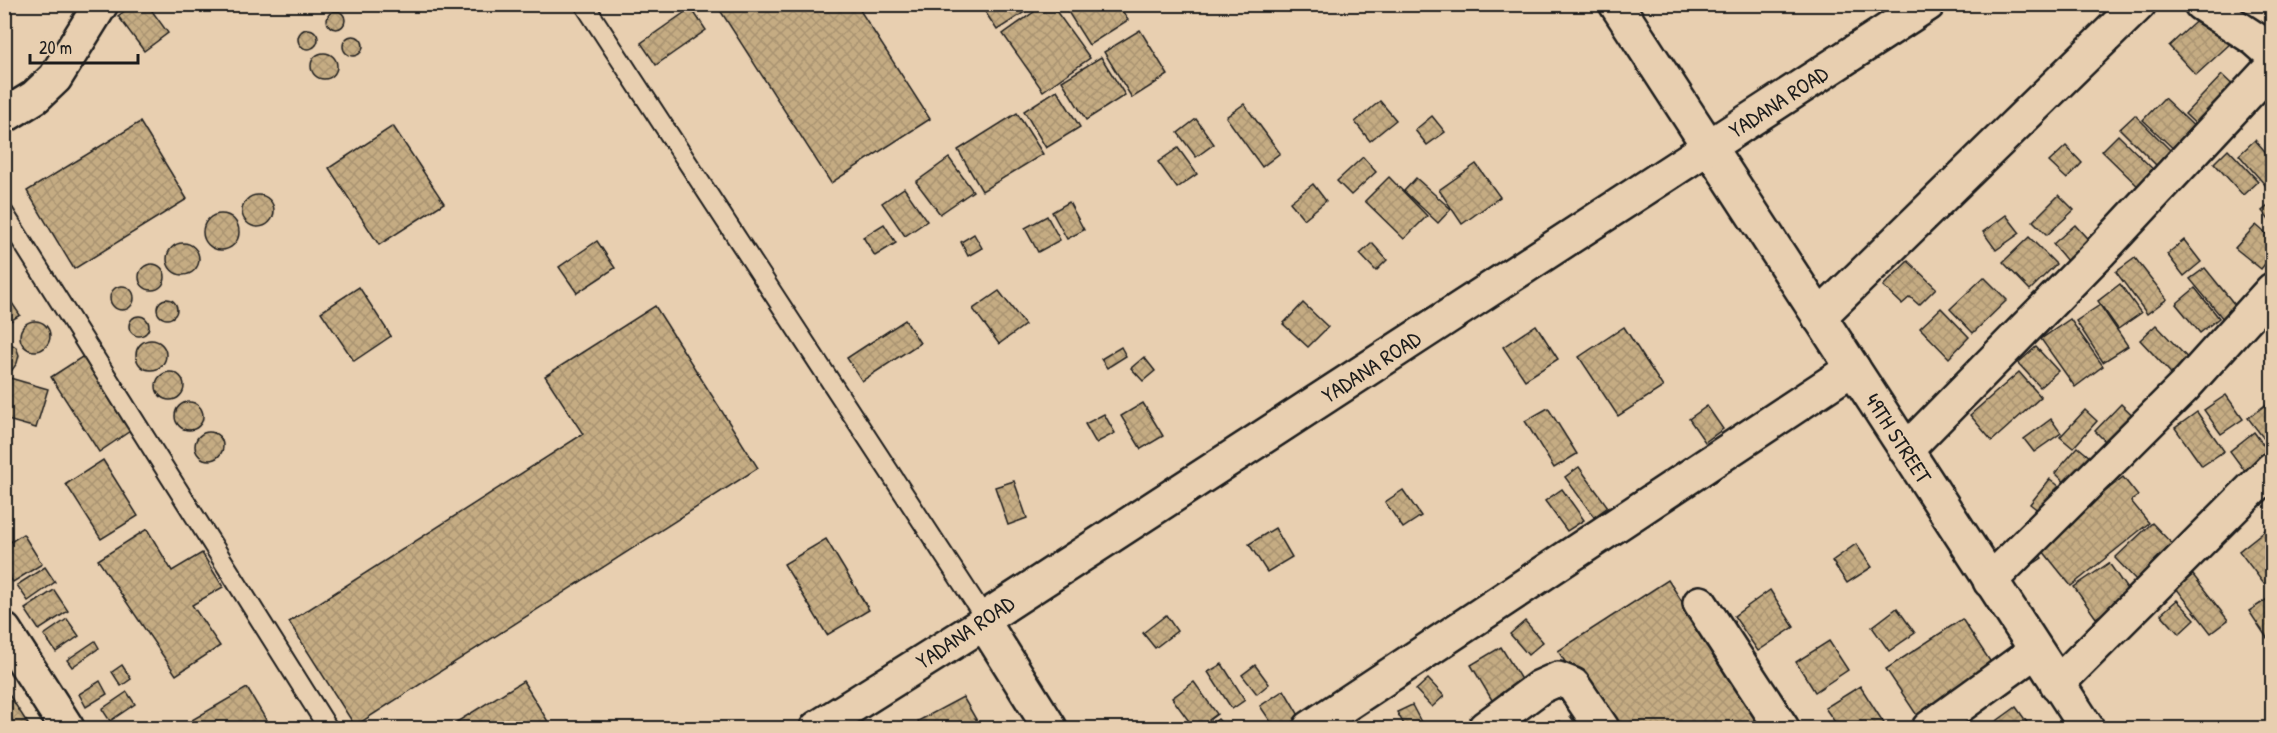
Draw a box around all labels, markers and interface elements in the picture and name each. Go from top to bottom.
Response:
scale bar [30,27,138,65]
text: 20 m [39,35,72,60]
street label: YADANA ROAD [1723,58,1834,145]
street label: YADANA ROAD [1316,323,1427,410]
street label: 49TH STREET [1858,387,1939,490]
street label: YADANA ROAD [910,588,1020,676]

